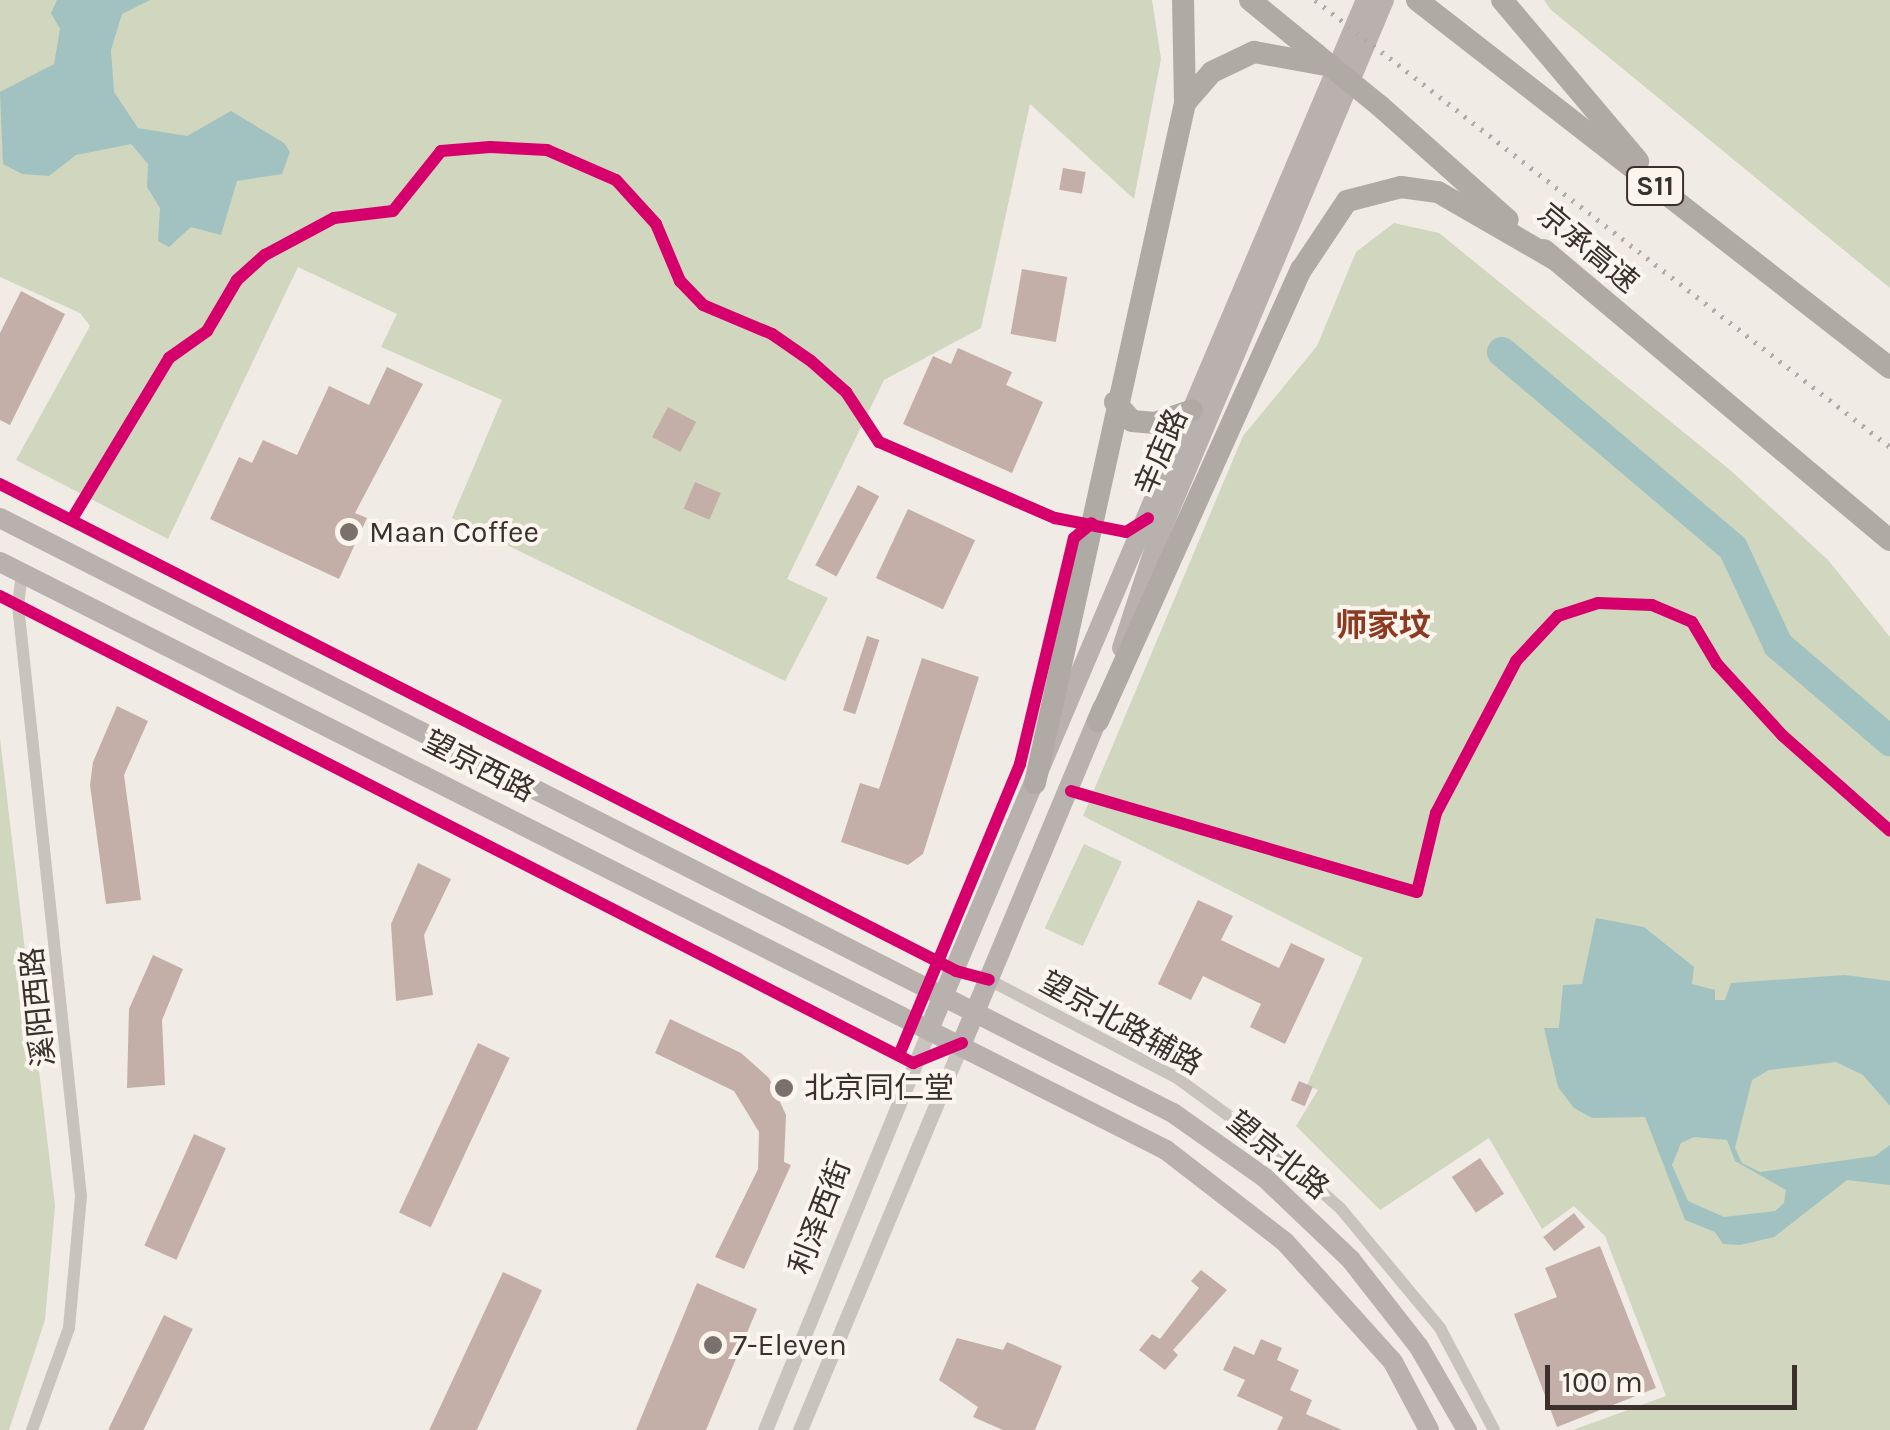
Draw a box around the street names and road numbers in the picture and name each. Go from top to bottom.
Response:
road number: S11 [1625,163,1685,209]
street label: 京承高速 [1530,196,1646,300]
street label: 辛店路 [1127,404,1195,500]
street label: 望京西路 [417,723,541,809]
street label: 溪阳西路 [14,945,62,1069]
street label: 望京北路辅路 [1034,964,1208,1082]
street label: 望京北路 [1220,1103,1336,1207]
street label: 利泽西街 [782,1155,858,1279]

